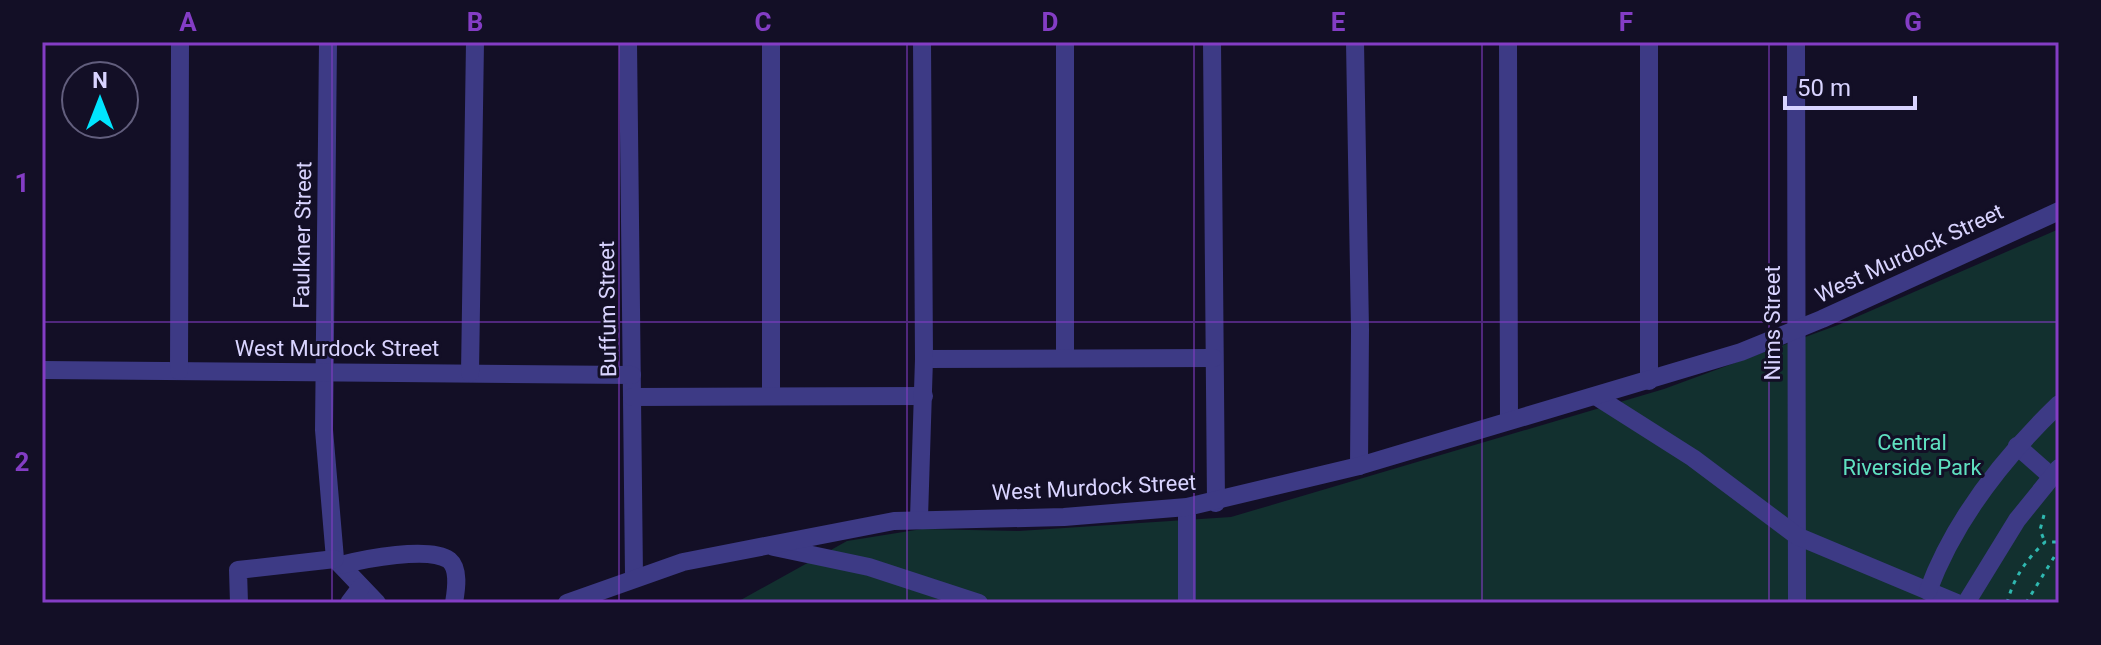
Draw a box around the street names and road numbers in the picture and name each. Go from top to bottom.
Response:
street label: Faulkner Street [289,161,316,309]
street label: West Murdock Street [1811,199,2007,308]
street label: Buffum Street [594,241,621,377]
street label: Nims Street [1760,265,1785,381]
street label: West Murdock Street [235,336,439,361]
street label: West Murdock Street [991,470,1197,505]

